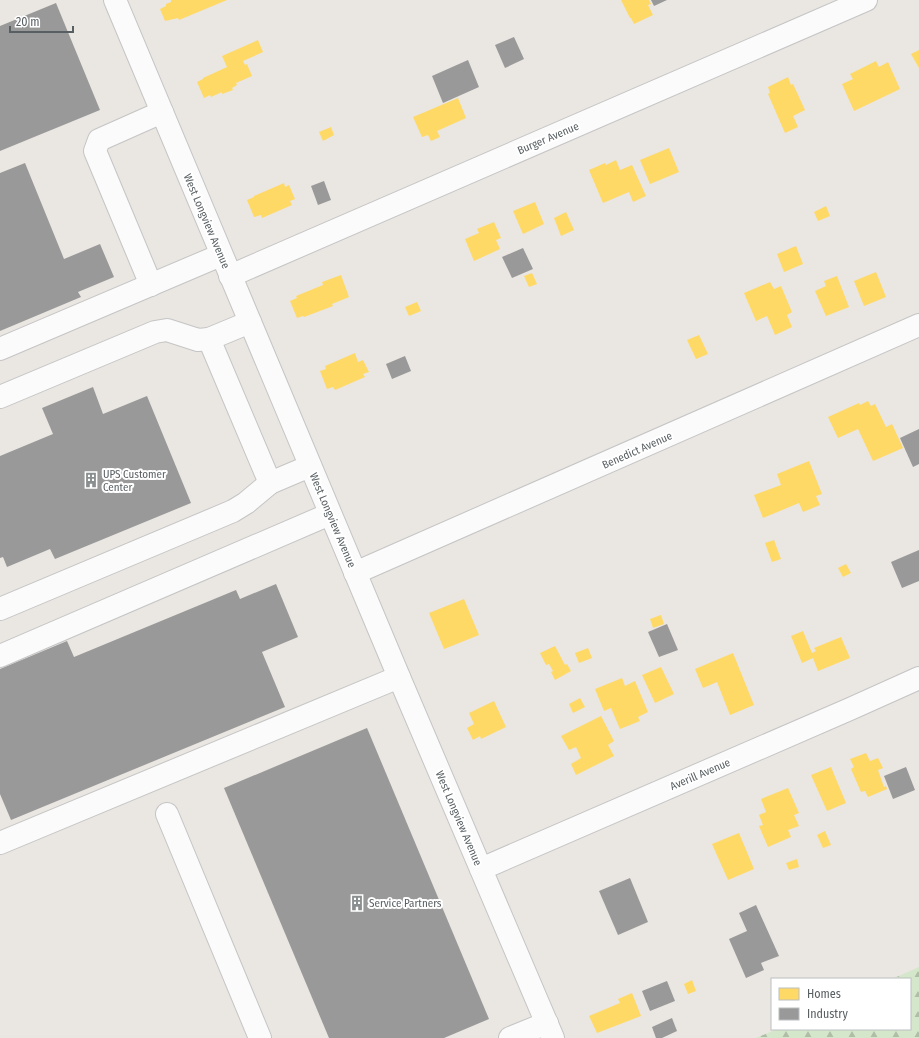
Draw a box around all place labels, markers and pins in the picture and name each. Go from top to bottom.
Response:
place label: UPS Customer Center [103,468,166,494]
building icon: UPS Customer Center [82,471,100,489]
building icon: Service Partners [348,894,366,912]
place label: Service Partners [369,897,442,910]

